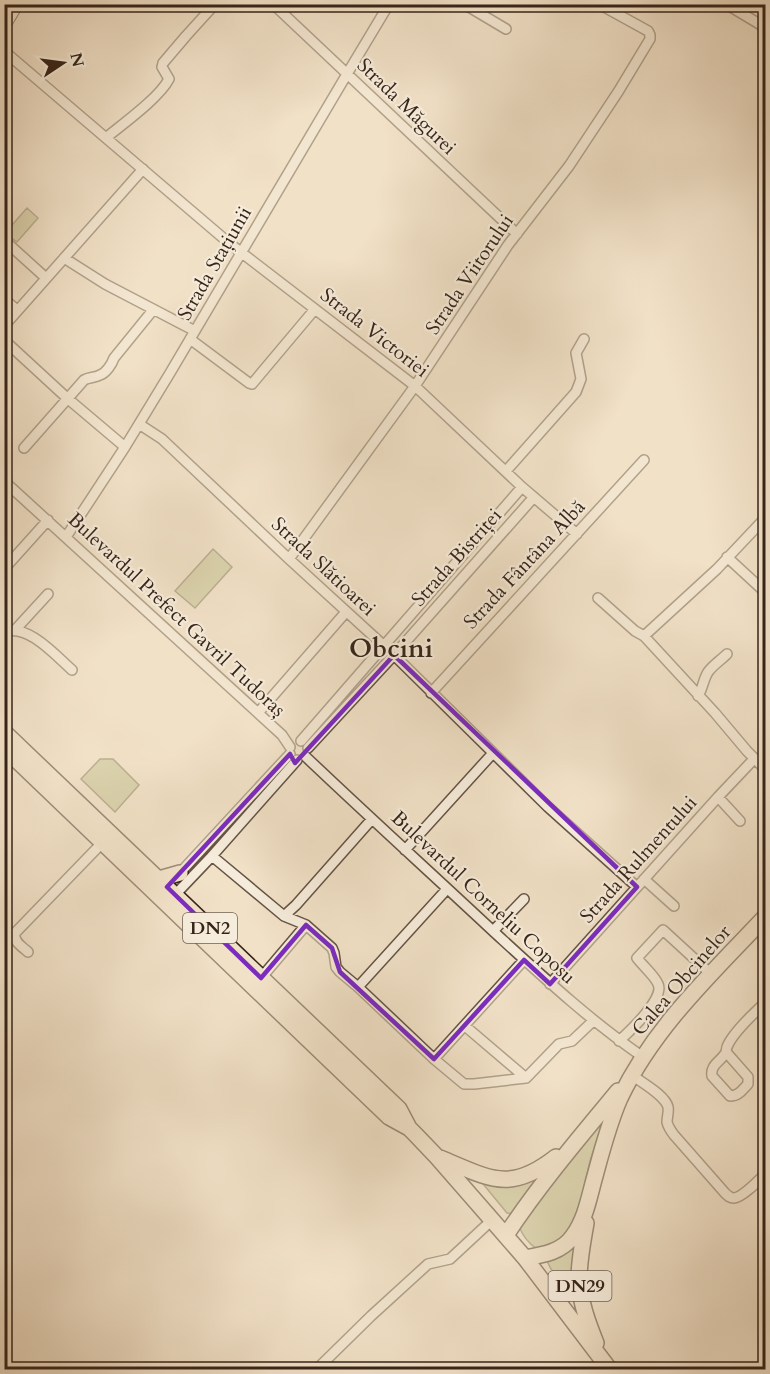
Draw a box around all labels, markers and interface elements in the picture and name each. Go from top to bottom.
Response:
north arrow [33,33,93,93]
text: N [64,51,89,69]
street label: Strada Măgurei [351,52,463,161]
street label: Strada Stațiunii [171,201,258,325]
street label: Strada Viitorului [419,208,520,340]
street label: Strada Victoriei [315,281,435,384]
street label: Strada Fântâna Albă [457,494,592,635]
street label: Strada Bistriței [405,502,508,612]
street label: Bulevardul Prefect Gavril Tudoraș [62,506,291,723]
street label: Strada Slătioarei [265,511,382,622]
district label: Obcini [349,631,433,666]
street label: Strada Rulmentului [574,789,703,929]
street label: Bulevardul Corneliu Coposu [386,805,582,990]
road number: DN2 [183,913,237,943]
street label: Calea Obcinelor [626,919,737,1041]
road number: DN29 [548,1271,612,1301]

